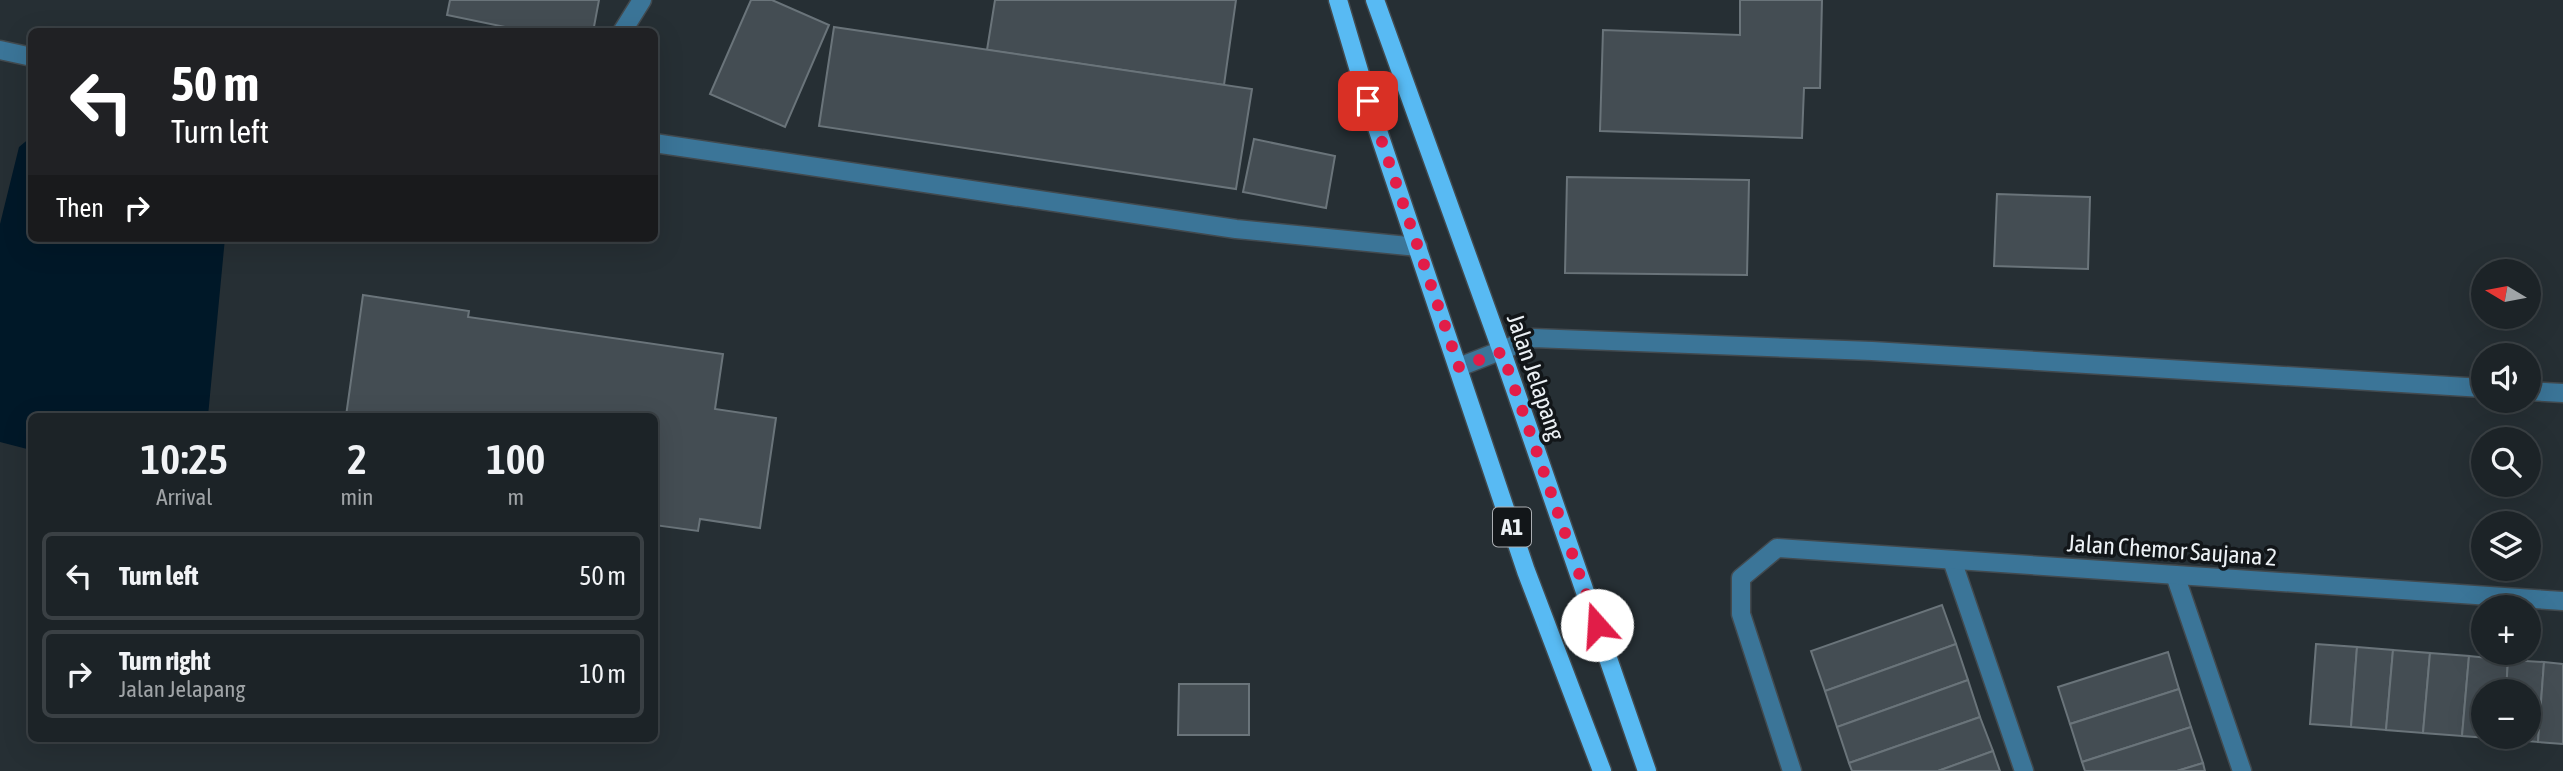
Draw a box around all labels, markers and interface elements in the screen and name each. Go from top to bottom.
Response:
text: 50 m [171,55,259,111]
icon: left [56,56,147,147]
pin [1338,71,1398,131]
icon: arrive [1349,82,1387,120]
text: Turn left [171,113,269,150]
icon: right [118,189,156,227]
text: Then [56,193,104,223]
north arrow [2471,259,2541,329]
map controls [2471,259,2541,749]
street label: Jalan Jelapang [1502,310,1570,444]
button: sound [2471,343,2541,413]
button: search [2471,427,2541,497]
text: 10:25 [141,435,228,483]
text: 2 [347,435,367,483]
text: 100 [486,435,545,483]
text: Arrival [156,484,212,510]
text: min [341,484,374,510]
text: m [507,484,524,510]
road number: A1 [1493,508,1531,547]
button: layers [2471,511,2541,581]
street label: Jalan Chemor Saujana 2 [2066,529,2278,571]
icon: left [60,557,98,595]
text: Turn left [119,561,199,591]
text: 50 m [579,561,626,591]
position arrow [1560,588,1634,662]
button: + [2471,595,2541,665]
text: Turn right [119,646,210,676]
icon: right [60,655,98,693]
text: 10 m [579,659,626,689]
text: Jalan Jelapang [119,676,245,702]
button: − [2471,679,2541,749]

